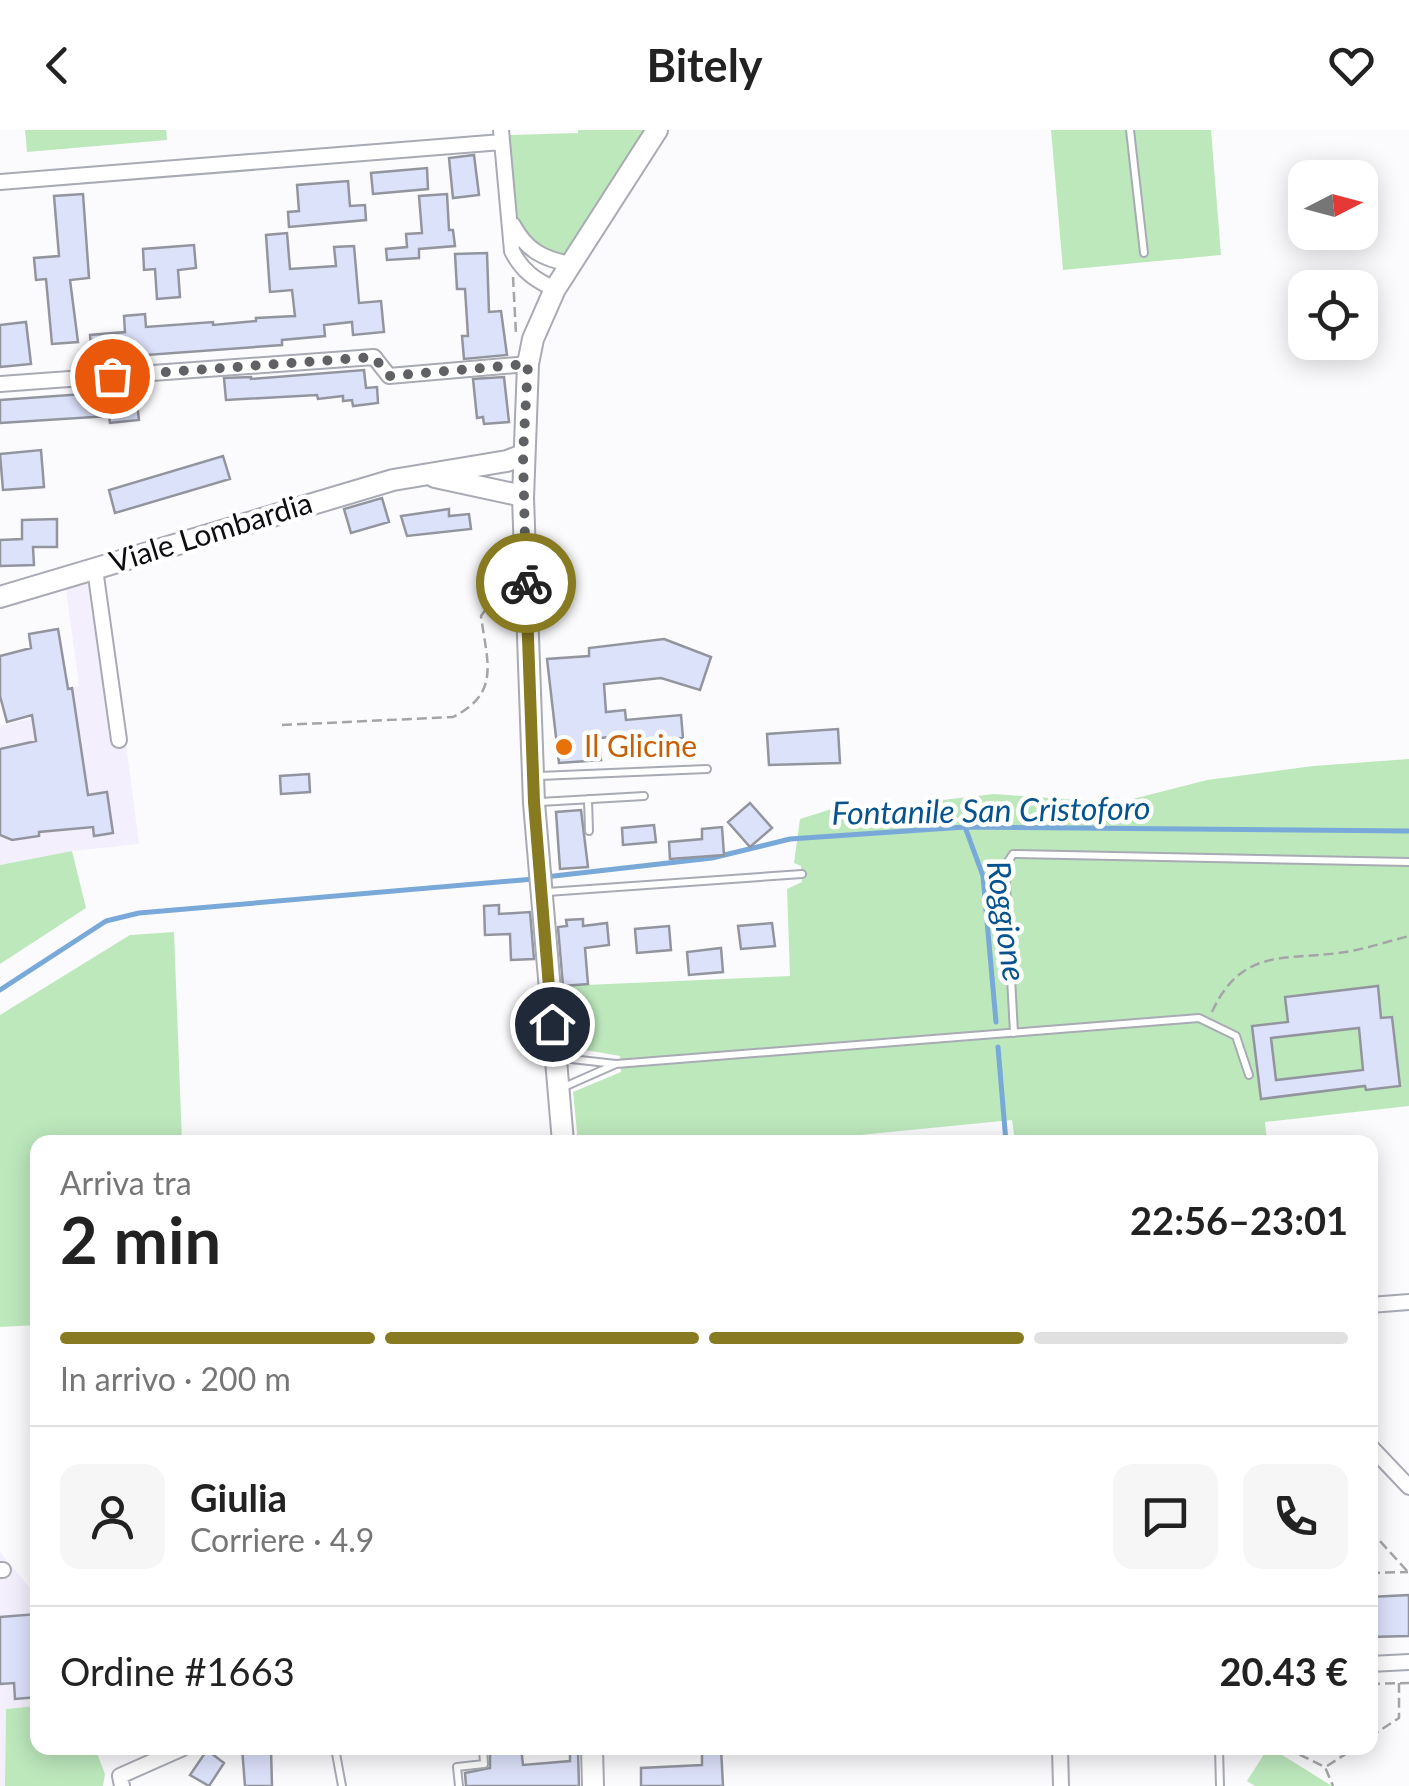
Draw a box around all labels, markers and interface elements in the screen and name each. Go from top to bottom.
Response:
icon: back [30,38,85,93]
text: Bitely [646,38,763,92]
icon: heart [1324,38,1379,93]
north arrow [1288,160,1378,250]
map controls [1288,160,1378,360]
button: locate [1288,270,1378,360]
pin [70,334,155,419]
icon: bag [85,349,140,404]
street label: Viale Lombardia [105,483,316,579]
courier [476,533,576,633]
icon: bike [499,556,554,611]
place label: Il Glicine [584,727,697,763]
marker: Il Glicine [553,736,575,758]
water label: Fontanile San Cristoforo [831,787,1151,832]
water label: Roggione [980,858,1035,984]
pin [510,982,595,1067]
icon: home [525,997,580,1052]
text: Arriva tra [60,1163,192,1202]
text: 22:56–23:01 [1130,1197,1348,1243]
text: 2 min [60,1200,221,1278]
text: In arrivo · 200 m [60,1359,291,1398]
button: person [60,1464,165,1569]
button: chat [1113,1464,1218,1569]
button: phone [1243,1464,1348,1569]
text: Giulia [190,1474,287,1520]
text: Corriere · 4.9 [190,1520,374,1559]
text: Ordine #1663 [60,1648,295,1694]
text: 20.43 € [1220,1648,1348,1694]

